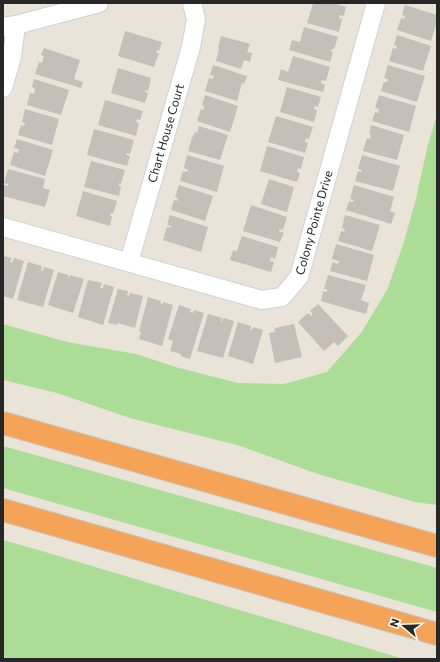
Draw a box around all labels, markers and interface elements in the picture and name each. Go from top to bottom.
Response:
street label: Chart House Court [144,82,186,184]
street label: Colony Pointe Drive [292,169,335,276]
north arrow [384,606,424,646]
text: N [387,617,402,629]

